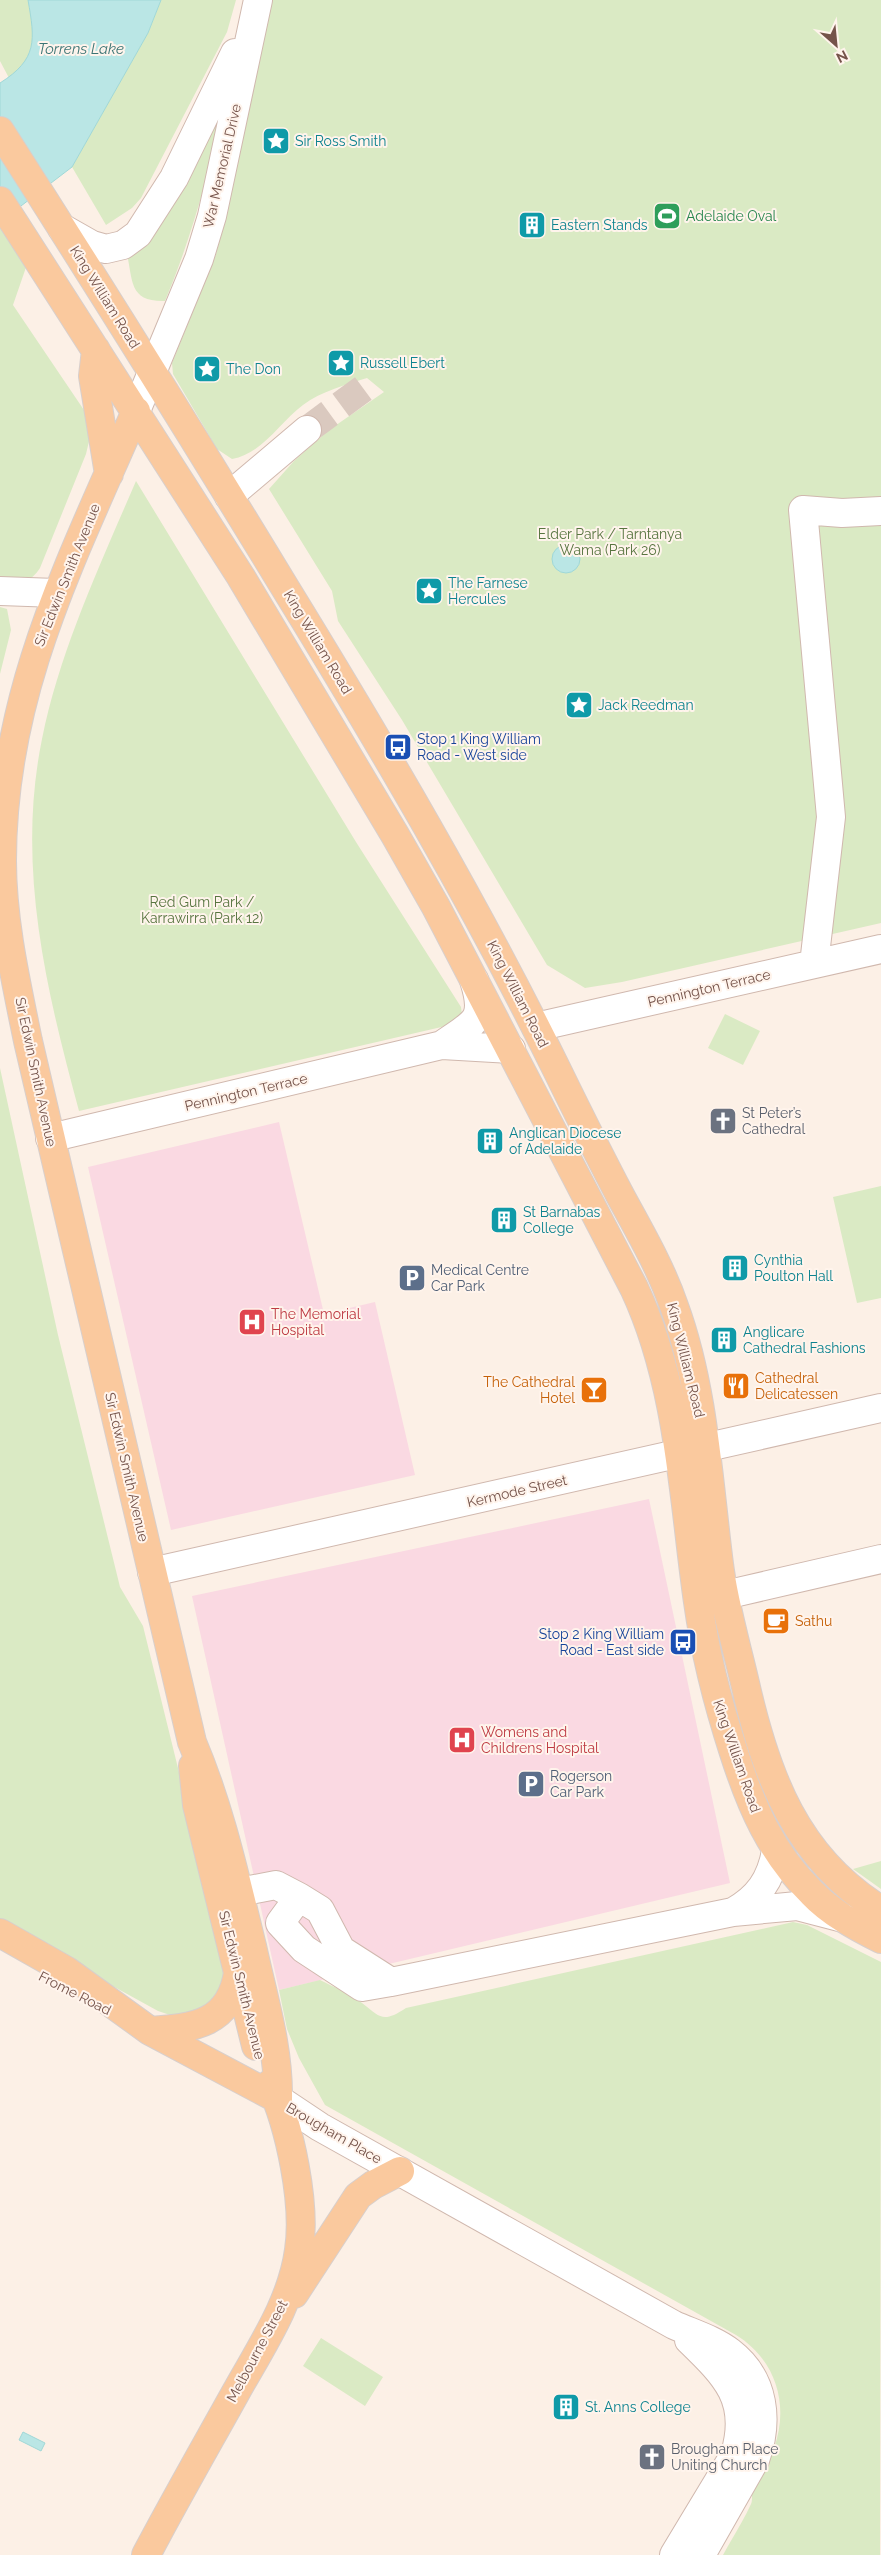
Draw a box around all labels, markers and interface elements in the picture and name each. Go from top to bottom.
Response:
north arrow [811,20,861,70]
water label: Torrens Lake [38,40,124,58]
text: N [834,47,850,66]
street label: War Memorial Drive [200,102,244,230]
place icon: Sir Ross Smith [261,126,291,156]
place label: Sir Ross Smith [295,133,386,149]
sports icon: Adelaide Oval [652,201,682,231]
place label: Adelaide Oval [686,208,777,224]
building icon: Eastern Stands [517,210,547,240]
place label: Eastern Stands [551,217,648,233]
street label: King William Road [67,243,143,351]
place icon: Russell Ebert [326,348,356,378]
place icon: The Don [192,354,222,384]
place label: Russell Ebert [360,355,445,371]
place label: The Don [226,361,281,377]
street label: Sir Edwin Smith Avenue [31,501,103,649]
park label: Elder Park / Tarntanya Wama (Park 26) [538,526,682,558]
place label: The Farnese Hercules [448,575,528,607]
place icon: The Farnese Hercules [414,576,444,606]
street label: King William Road [281,587,355,697]
place icon: Jack Reedman [564,690,594,720]
place label: Jack Reedman [598,697,694,713]
place label: Stop 1 King William Road - West side [417,731,541,763]
bus stop icon: Stop 1 King William Road - West side [383,732,413,762]
park label: Red Gum Park / Karrawirra (Park 12) [141,894,263,926]
street label: King William Road [484,938,552,1050]
street label: Pennington Terrace [646,966,772,1010]
street label: Sir Edwin Smith Avenue [12,996,60,1148]
street label: Pennington Terrace [183,1070,309,1114]
place label: St Peter’s Cathedral [742,1105,805,1137]
church icon: St Peter’s Cathedral [708,1106,738,1136]
place label: Anglican Diocese of Adelaide [509,1125,621,1157]
building icon: Anglican Diocese of Adelaide [475,1126,505,1156]
place label: St Barnabas College [523,1204,601,1236]
building icon: St Barnabas College [489,1205,519,1235]
place label: Cynthia Poulton Hall [754,1252,833,1284]
building icon: Cynthia Poulton Hall [720,1253,750,1283]
place label: Medical Centre Car Park [431,1262,529,1294]
parking icon: Medical Centre Car Park [397,1263,427,1293]
street label: King William Road [664,1301,708,1419]
place label: The Memorial Hospital [271,1306,361,1338]
hospital icon: The Memorial Hospital [237,1307,267,1337]
place label: Anglicare Cathedral Fashions [743,1324,866,1356]
building icon: Anglicare Cathedral Fashions [709,1325,739,1355]
place label: Cathedral Delicatessen [755,1370,838,1402]
restaurant icon: Cathedral Delicatessen [721,1371,751,1401]
place label: The Cathedral Hotel [483,1374,575,1406]
bar icon: The Cathedral Hotel [579,1375,609,1405]
street label: Sir Edwin Smith Avenue [102,1391,152,1543]
street label: Kermode Street [465,1472,569,1510]
cafe icon: Sathu [761,1606,791,1636]
place label: Sathu [795,1613,832,1629]
place label: Stop 2 King William Road - East side [539,1626,664,1658]
bus stop icon: Stop 2 King William Road - East side [668,1627,698,1657]
street label: King William Road [710,1698,764,1814]
place label: Womens and Childrens Hospital [481,1724,599,1756]
hospital icon: Womens and Childrens Hospital [447,1725,477,1755]
place label: Rogerson Car Park [550,1768,612,1800]
parking icon: Rogerson Car Park [516,1769,546,1799]
street label: Sir Edwin Smith Avenue [216,1909,268,2061]
street label: Frome Road [36,1968,114,2018]
street label: Brougham Place [283,2099,385,2167]
street label: Melbourne Street [223,2297,291,2405]
building icon: St. Anns College [551,2392,581,2422]
place label: St. Anns College [585,2399,691,2415]
place label: Brougham Place Uniting Church [671,2441,779,2473]
church icon: Brougham Place Uniting Church [637,2442,667,2472]

